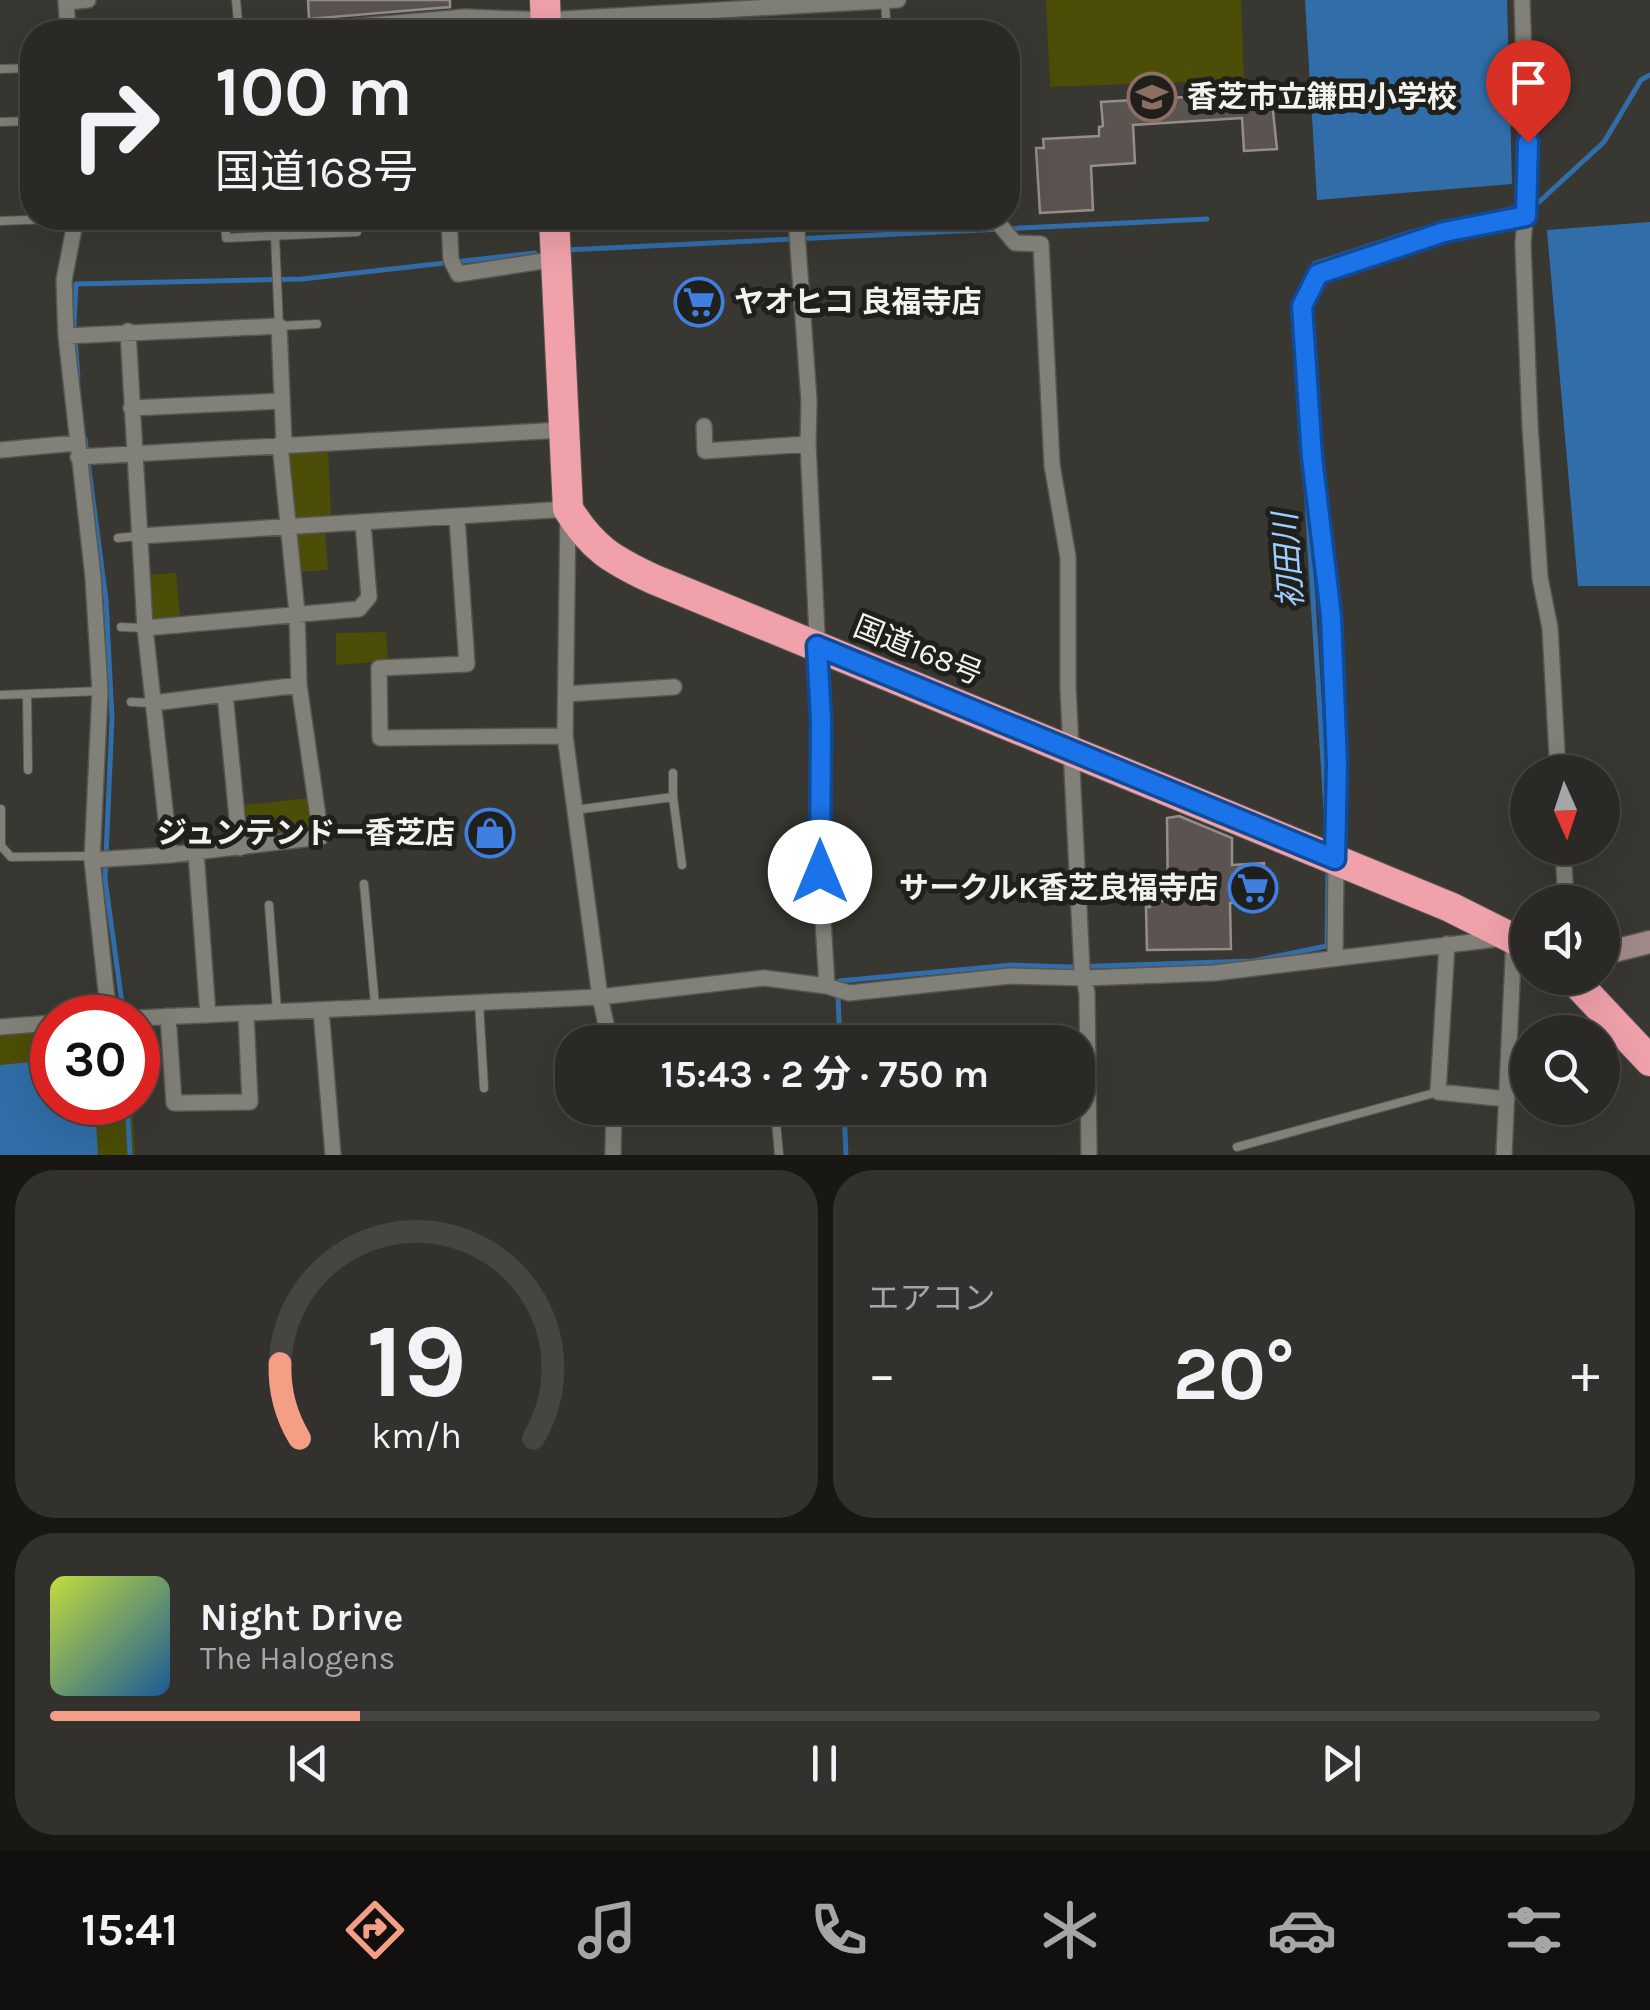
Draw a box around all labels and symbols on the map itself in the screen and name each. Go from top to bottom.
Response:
pin [1486,40,1571,143]
school or university icon: 香芝市立鎌田小学校 [1126,71,1178,123]
place label: 香芝市立鎌田小学校 [1187,79,1457,115]
supermarket icon: ヤオヒコ 良福寺店 [673,276,725,328]
place label: ヤオヒコ 良福寺店 [734,284,982,320]
water label: 初田川 [1266,509,1310,610]
street label: 国道168号 [848,608,988,692]
north arrow [1510,755,1620,865]
shop icon: ジュンテンドー香芝店 [464,807,516,859]
place label: ジュンテンドー香芝店 [157,815,455,851]
position arrow [768,820,872,924]
supermarket icon: サークルK香芝良福寺店 [1227,862,1279,914]
place label: サークルK香芝良福寺店 [899,870,1218,906]
speed limit sign: 30 [30,995,160,1125]

